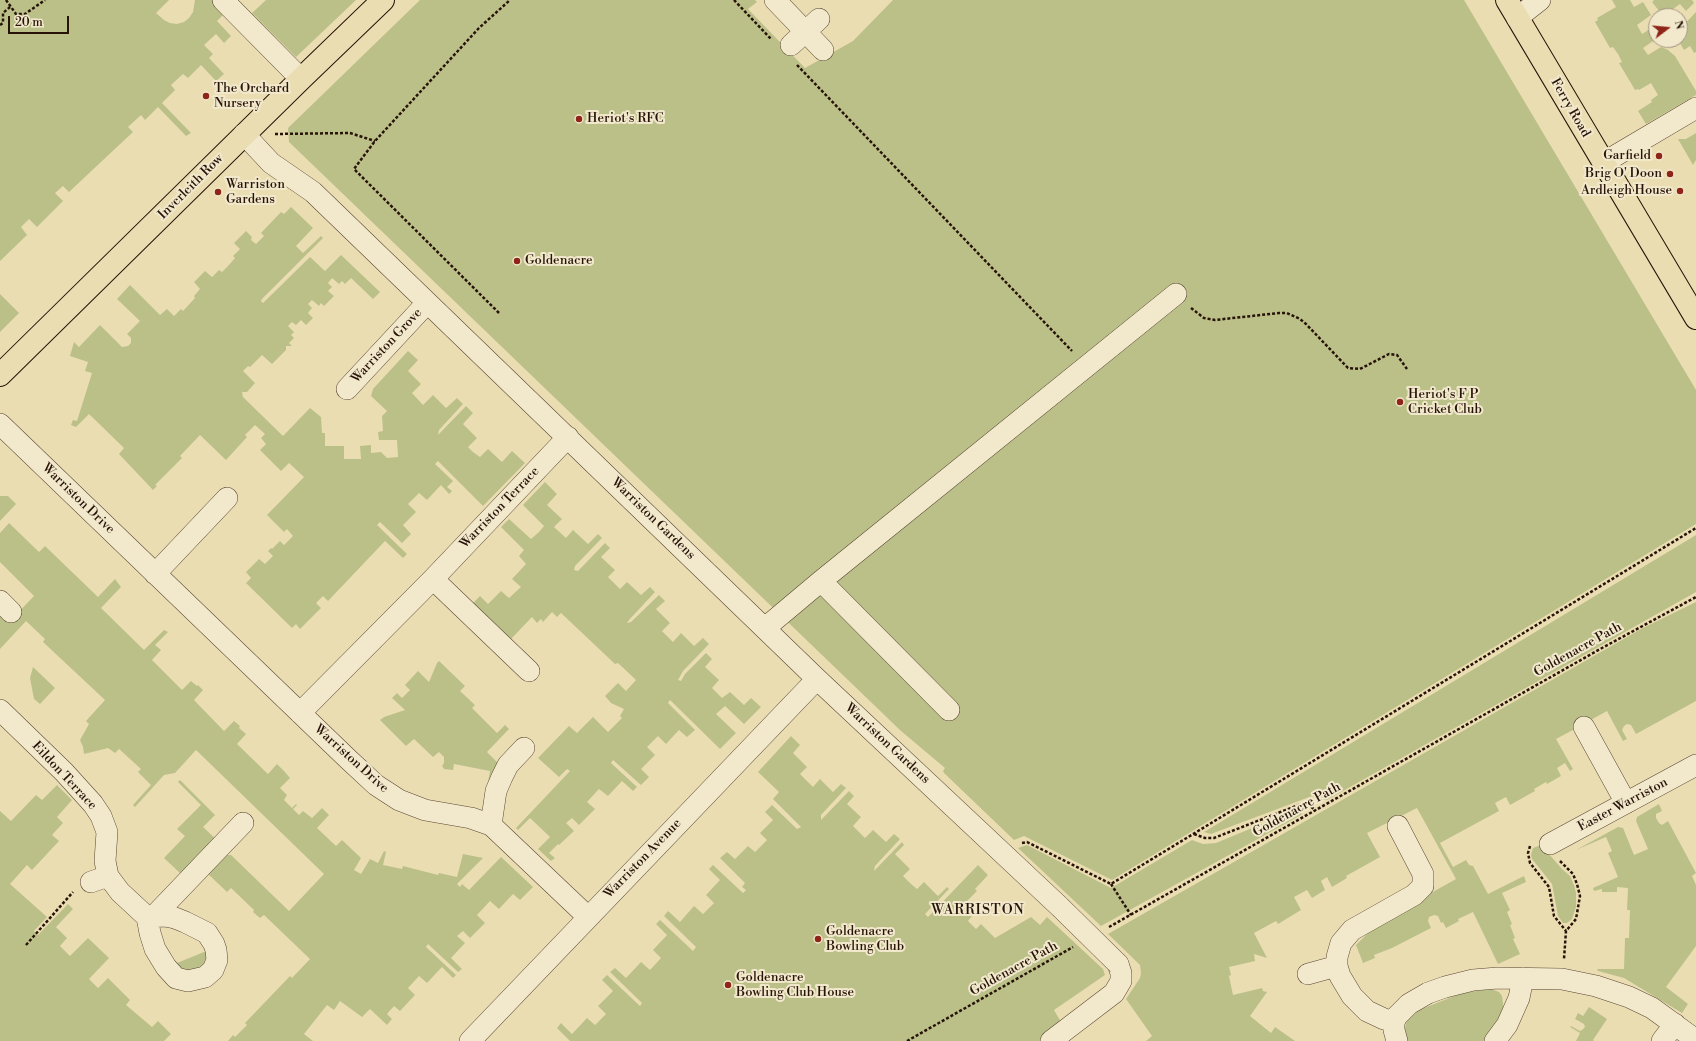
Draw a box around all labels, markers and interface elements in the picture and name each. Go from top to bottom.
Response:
scale bar [10,8,71,34]
north arrow [1648,8,1688,48]
text: 20 m [15,15,43,30]
text: N [1671,19,1687,31]
street label: Ferry Road [1547,76,1593,140]
place label: The Orchard Nursery [214,81,289,112]
marker: The Orchard Nursery [201,91,211,101]
place label: Heriot's RFC [587,111,664,127]
marker: Heriot's RFC [574,114,584,124]
place label: Garfield [1603,148,1651,164]
street label: Inverleith Row [155,151,227,223]
marker: Garfield [1654,151,1664,161]
place label: Brig O' Doon [1585,166,1662,182]
marker: Brig O' Doon [1665,169,1675,179]
place label: Warriston Gardens [226,177,285,208]
place label: Ardleigh House [1581,183,1672,199]
marker: Ardleigh House [1675,186,1685,196]
marker: Warriston Gardens [213,187,223,197]
place label: Goldenacre [525,253,593,269]
marker: Goldenacre [512,256,522,266]
street label: Warriston Grove [348,305,426,387]
place label: Heriot's F P Cricket Club [1408,387,1482,418]
marker: Heriot's F P Cricket Club [1395,397,1405,407]
street label: Warriston Drive [39,461,117,537]
street label: Warriston Terrace [457,464,543,552]
street label: Warriston Gardens [608,475,698,563]
street label: Goldenacre Path [1532,620,1624,680]
street label: Warriston Gardens [841,701,933,787]
street label: Warriston Drive [311,722,391,796]
street label: Eildon Terrace [28,739,100,813]
street label: Easter Warriston [1575,775,1671,835]
street label: Goldenacre Path [1251,780,1343,840]
street label: Warriston Avenue [601,816,685,902]
district label: WARRISTON [931,903,1025,919]
place label: Goldenacre Bowling Club [826,924,904,955]
marker: Goldenacre Bowling Club [813,934,823,944]
street label: Goldenacre Path [968,939,1060,999]
place label: Goldenacre Bowling Club House [736,970,854,1001]
marker: Goldenacre Bowling Club House [723,980,733,990]

